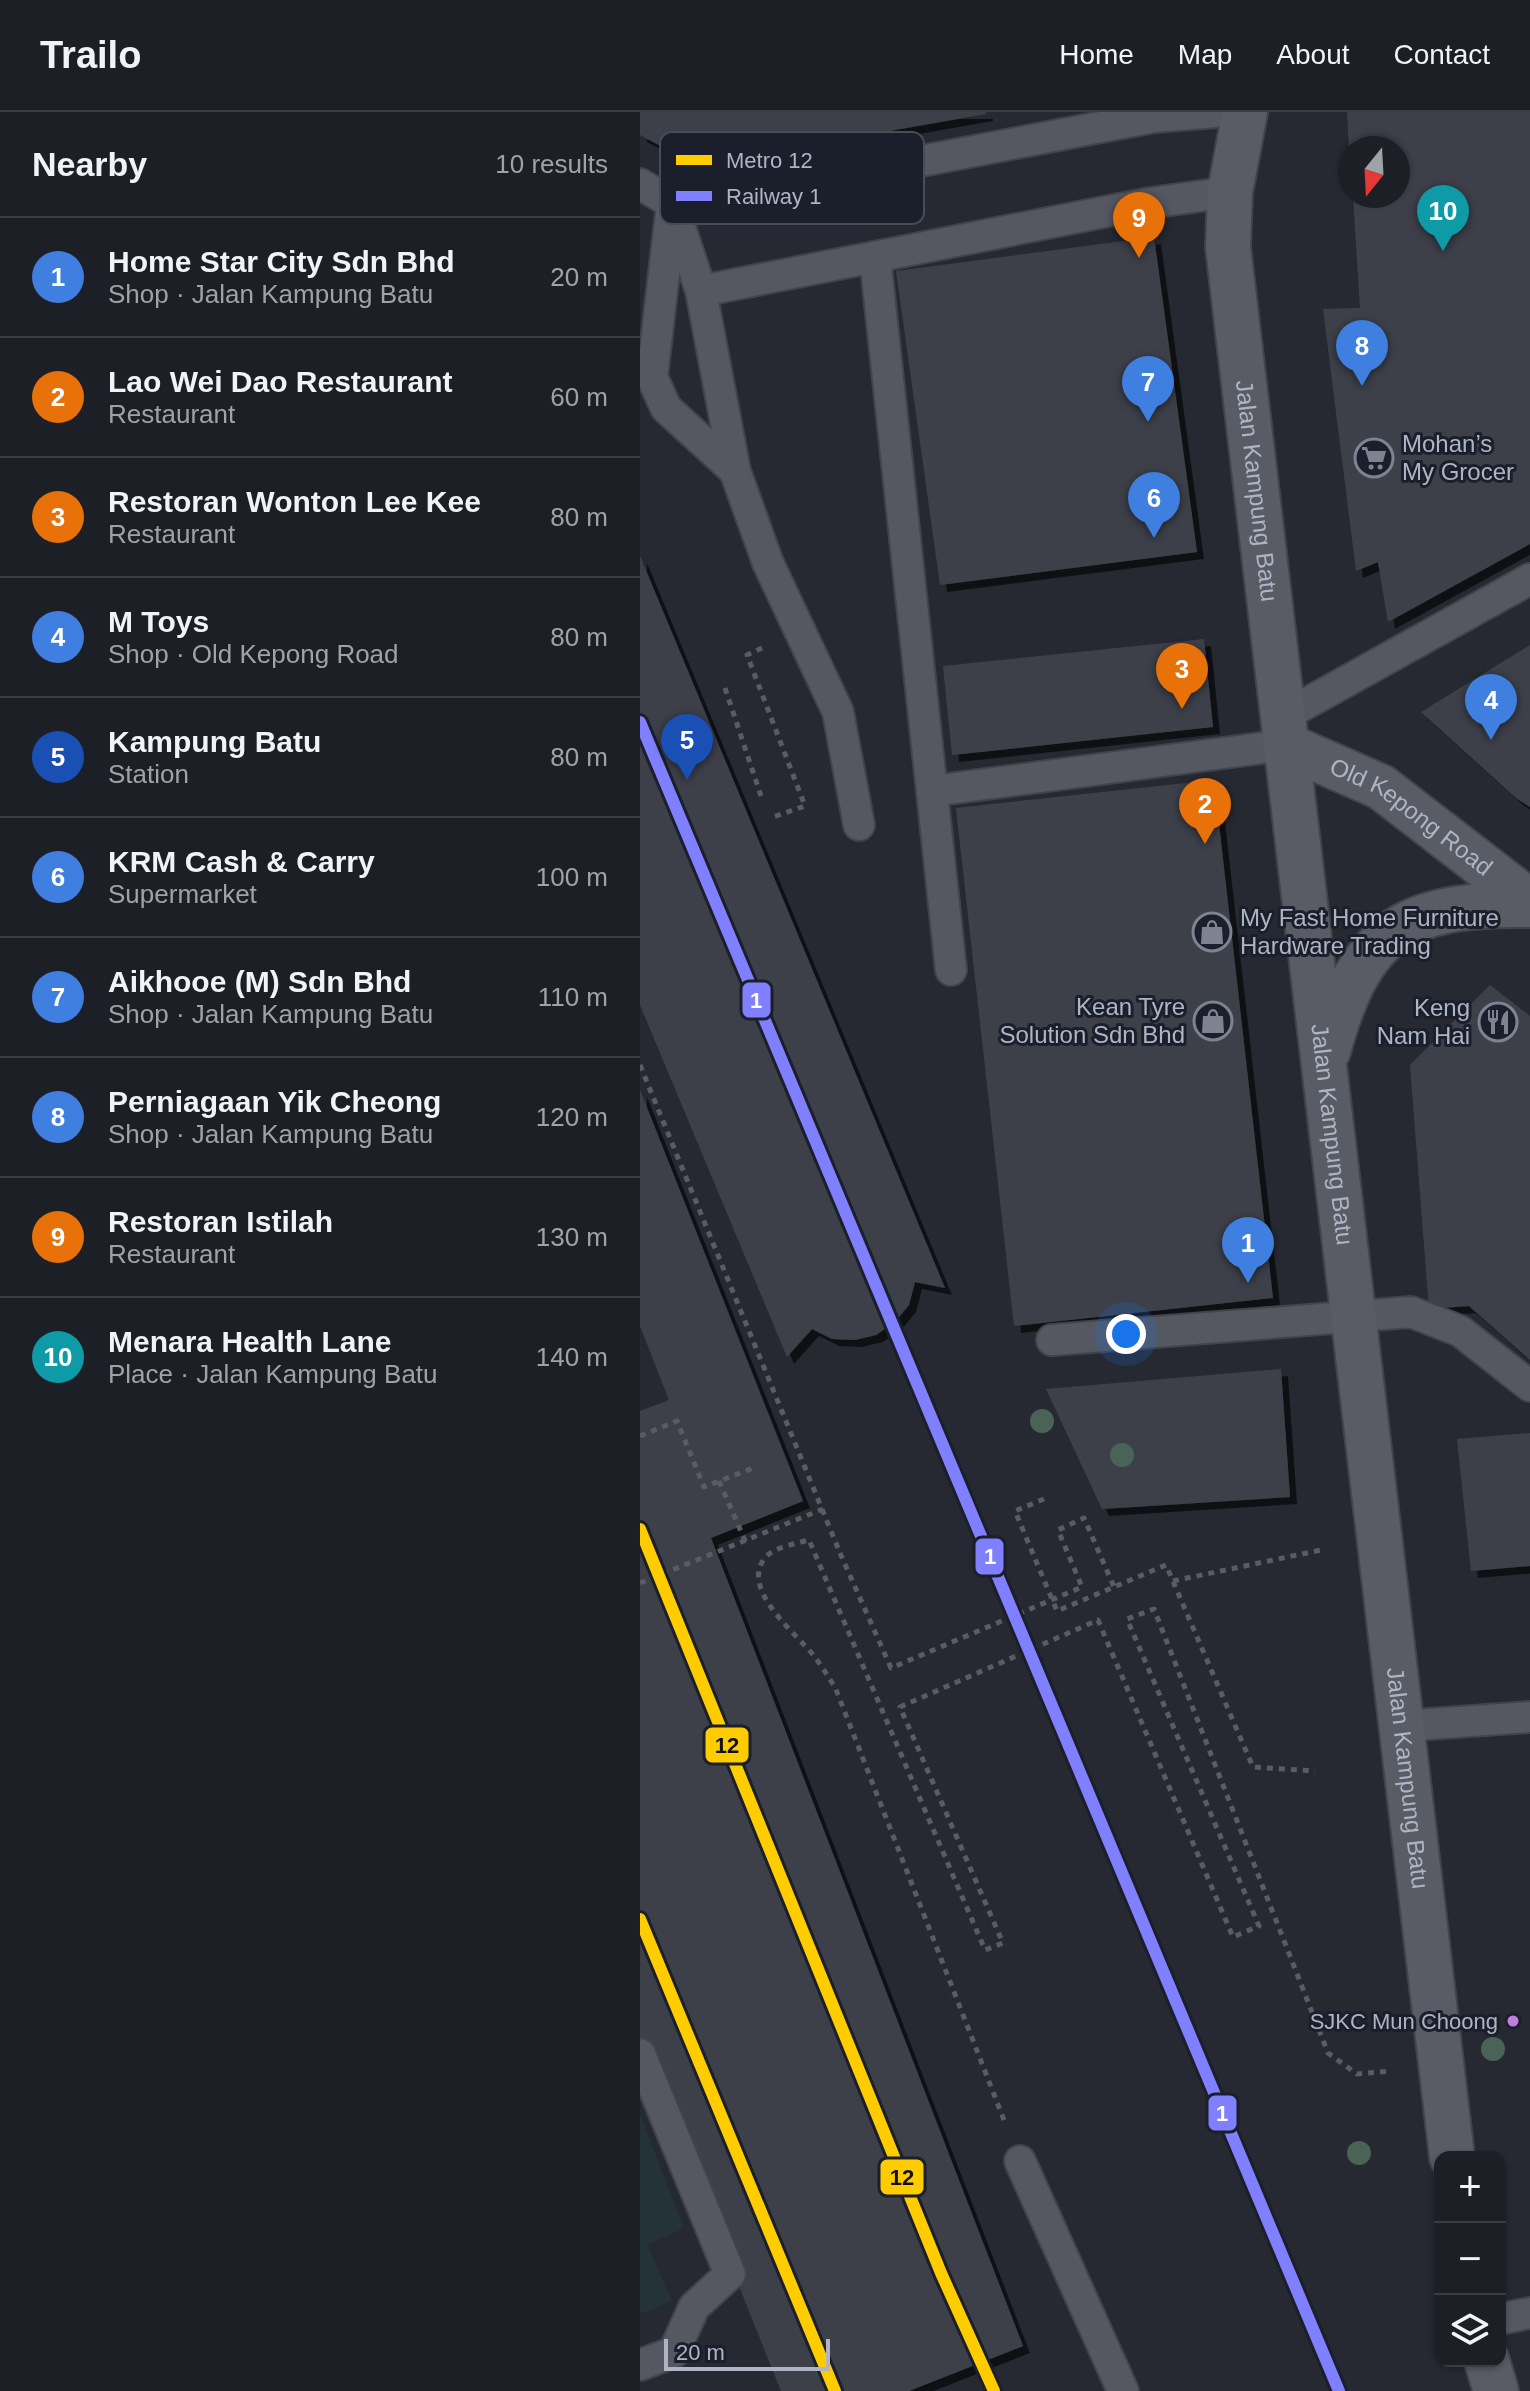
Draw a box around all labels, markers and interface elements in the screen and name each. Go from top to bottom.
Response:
text: Trailo [40,34,141,76]
text: Home [1059,39,1134,70]
text: Map [1178,39,1232,70]
text: About [1276,39,1350,70]
text: Contact [1394,39,1490,70]
legend [660,132,924,224]
north arrow [1338,136,1410,208]
text: Nearby [32,145,147,183]
text: Metro 12 [726,148,813,173]
text: 10 results [495,149,608,179]
text: Railway 1 [726,184,821,209]
pin: 10 [1417,185,1469,251]
pin: 9 [1113,192,1165,258]
text: Home Star City Sdn Bhd [108,245,455,278]
text: 1 [51,262,65,292]
text: 20 m [550,262,608,292]
text: Shop · Jalan Kampung Batu [108,279,433,309]
pin: 8 [1336,320,1388,386]
pin: 7 [1122,356,1174,422]
text: Lao Wei Dao Restaurant [108,365,453,398]
street label: Jalan Kampung Batu [1231,379,1283,603]
text: 2 [51,382,65,412]
text: 60 m [550,382,608,412]
text: Restaurant [108,399,235,429]
place label: Mohan’s My Grocer [1402,430,1514,485]
supermarket icon: Mohan’s My Grocer [1353,437,1395,479]
pin: 6 [1128,472,1180,538]
text: Restoran Wonton Lee Kee [108,485,481,518]
text: 3 [51,502,65,532]
text: 80 m [550,502,608,532]
text: Restaurant [108,519,235,549]
text: M Toys [108,605,209,638]
text: 4 [51,622,65,652]
text: 80 m [550,622,608,652]
text: Shop · Old Kepong Road [108,639,399,669]
pin: 3 [1156,643,1208,709]
pin: 4 [1465,674,1517,740]
pin: 5 [661,714,713,780]
text: Kampung Batu [108,725,321,758]
text: 5 [51,742,65,772]
text: 80 m [550,742,608,772]
street label: Old Kepong Road [1326,752,1498,881]
text: Station [108,759,189,789]
pin: 2 [1179,778,1231,844]
text: KRM Cash & Carry [108,845,375,878]
text: 6 [51,862,65,892]
text: 100 m [536,862,608,892]
text: Supermarket [108,879,257,909]
place label: My Fast Home Furniture Hardware Trading [1240,904,1499,959]
shop icon: My Fast Home Furniture Hardware Trading [1191,911,1233,953]
text: Aikhooe (M) Sdn Bhd [108,965,411,998]
line badge: 1 [741,981,772,1019]
text: 7 [51,982,65,1012]
text: 110 m [538,982,608,1012]
text: 1 [750,988,762,1013]
place label: Kean Tyre Solution Sdn Bhd [1000,993,1185,1048]
place label: Keng Nam Hai [1377,994,1470,1049]
text: Shop · Jalan Kampung Batu [108,999,433,1029]
shop icon: Kean Tyre Solution Sdn Bhd [1192,1000,1234,1042]
restaurant icon: Keng Nam Hai [1477,1001,1519,1043]
street label: Jalan Kampung Batu [1306,1022,1359,1247]
text: Perniagaan Yik Cheong [108,1085,441,1118]
text: 8 [51,1102,65,1132]
text: 120 m [536,1102,608,1132]
text: Shop · Jalan Kampung Batu [108,1119,433,1149]
text: Restoran Istilah [108,1205,333,1238]
pin: 1 [1222,1217,1274,1283]
text: 9 [51,1222,65,1252]
text: 130 m [536,1222,608,1252]
text: Restaurant [108,1239,235,1269]
your location [1106,1314,1146,1354]
text: Menara Health Lane [108,1325,391,1358]
text: 10 [44,1342,72,1372]
text: 140 m [536,1342,608,1372]
text: Place · Jalan Kampung Batu [108,1359,438,1389]
line badge: 1 [974,1537,1005,1576]
text: 1 [984,1544,996,1569]
street label: Jalan Kampung Batu [1382,1666,1434,1890]
line badge: 12 [704,1726,750,1764]
text: 12 [715,1733,739,1758]
place label: SJKC Mun Choong [1310,2009,1498,2034]
marker: SJKC Mun Choong [1505,2013,1521,2029]
line badge: 1 [1207,2094,1238,2132]
text: 1 [1216,2101,1228,2126]
map controls [1434,2151,1506,2367]
button: + [1434,2151,1506,2223]
line badge: 12 [879,2158,925,2196]
text: 12 [890,2165,914,2190]
button: − [1434,2223,1506,2295]
button: layers [1434,2295,1506,2367]
scale bar [664,2335,830,2371]
text: 20 m [676,2340,725,2365]

